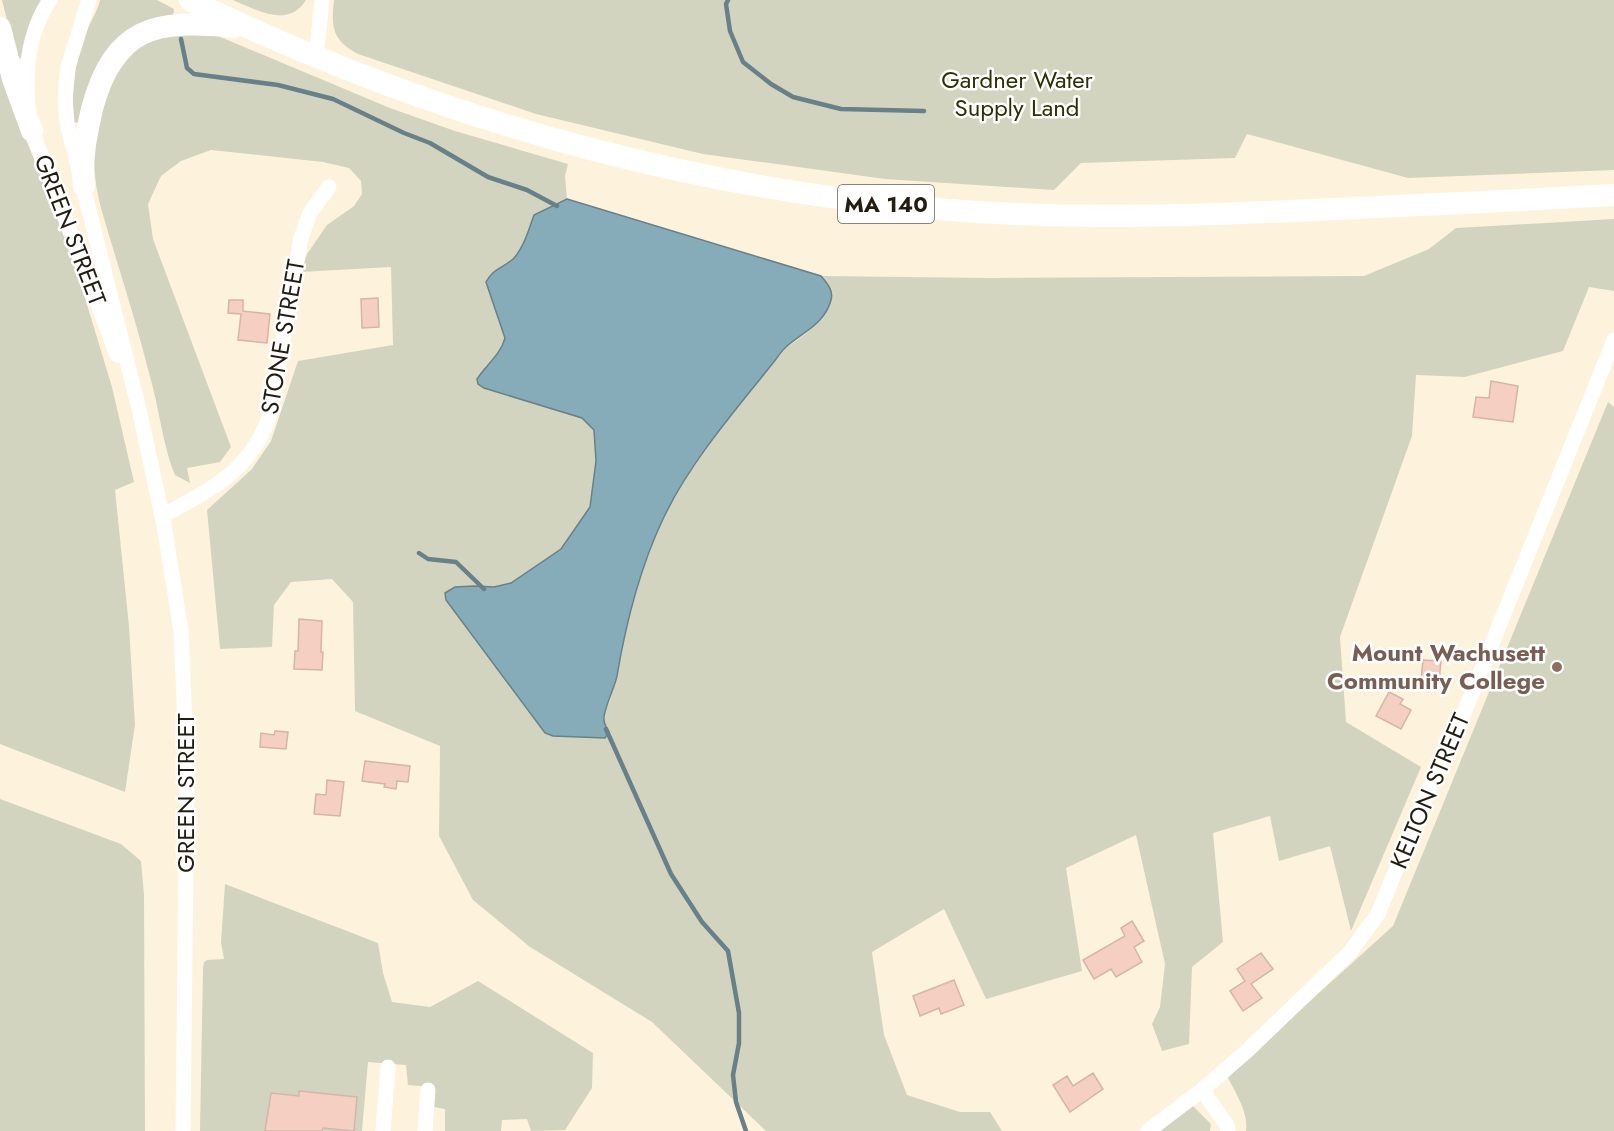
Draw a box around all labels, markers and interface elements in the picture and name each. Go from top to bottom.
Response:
park label: Gardner Water Supply Land [941,62,1094,125]
street label: GREEN STREET [26,149,115,311]
road number: MA 140 [838,185,934,223]
street label: STONE STREET [252,257,313,417]
place label: Mount Wachusett Community College [1327,635,1545,698]
marker: Mount Wachusett Community College [1550,660,1564,674]
street label: KELTON STREET [1381,708,1478,874]
street label: GREEN STREET [168,713,203,873]

